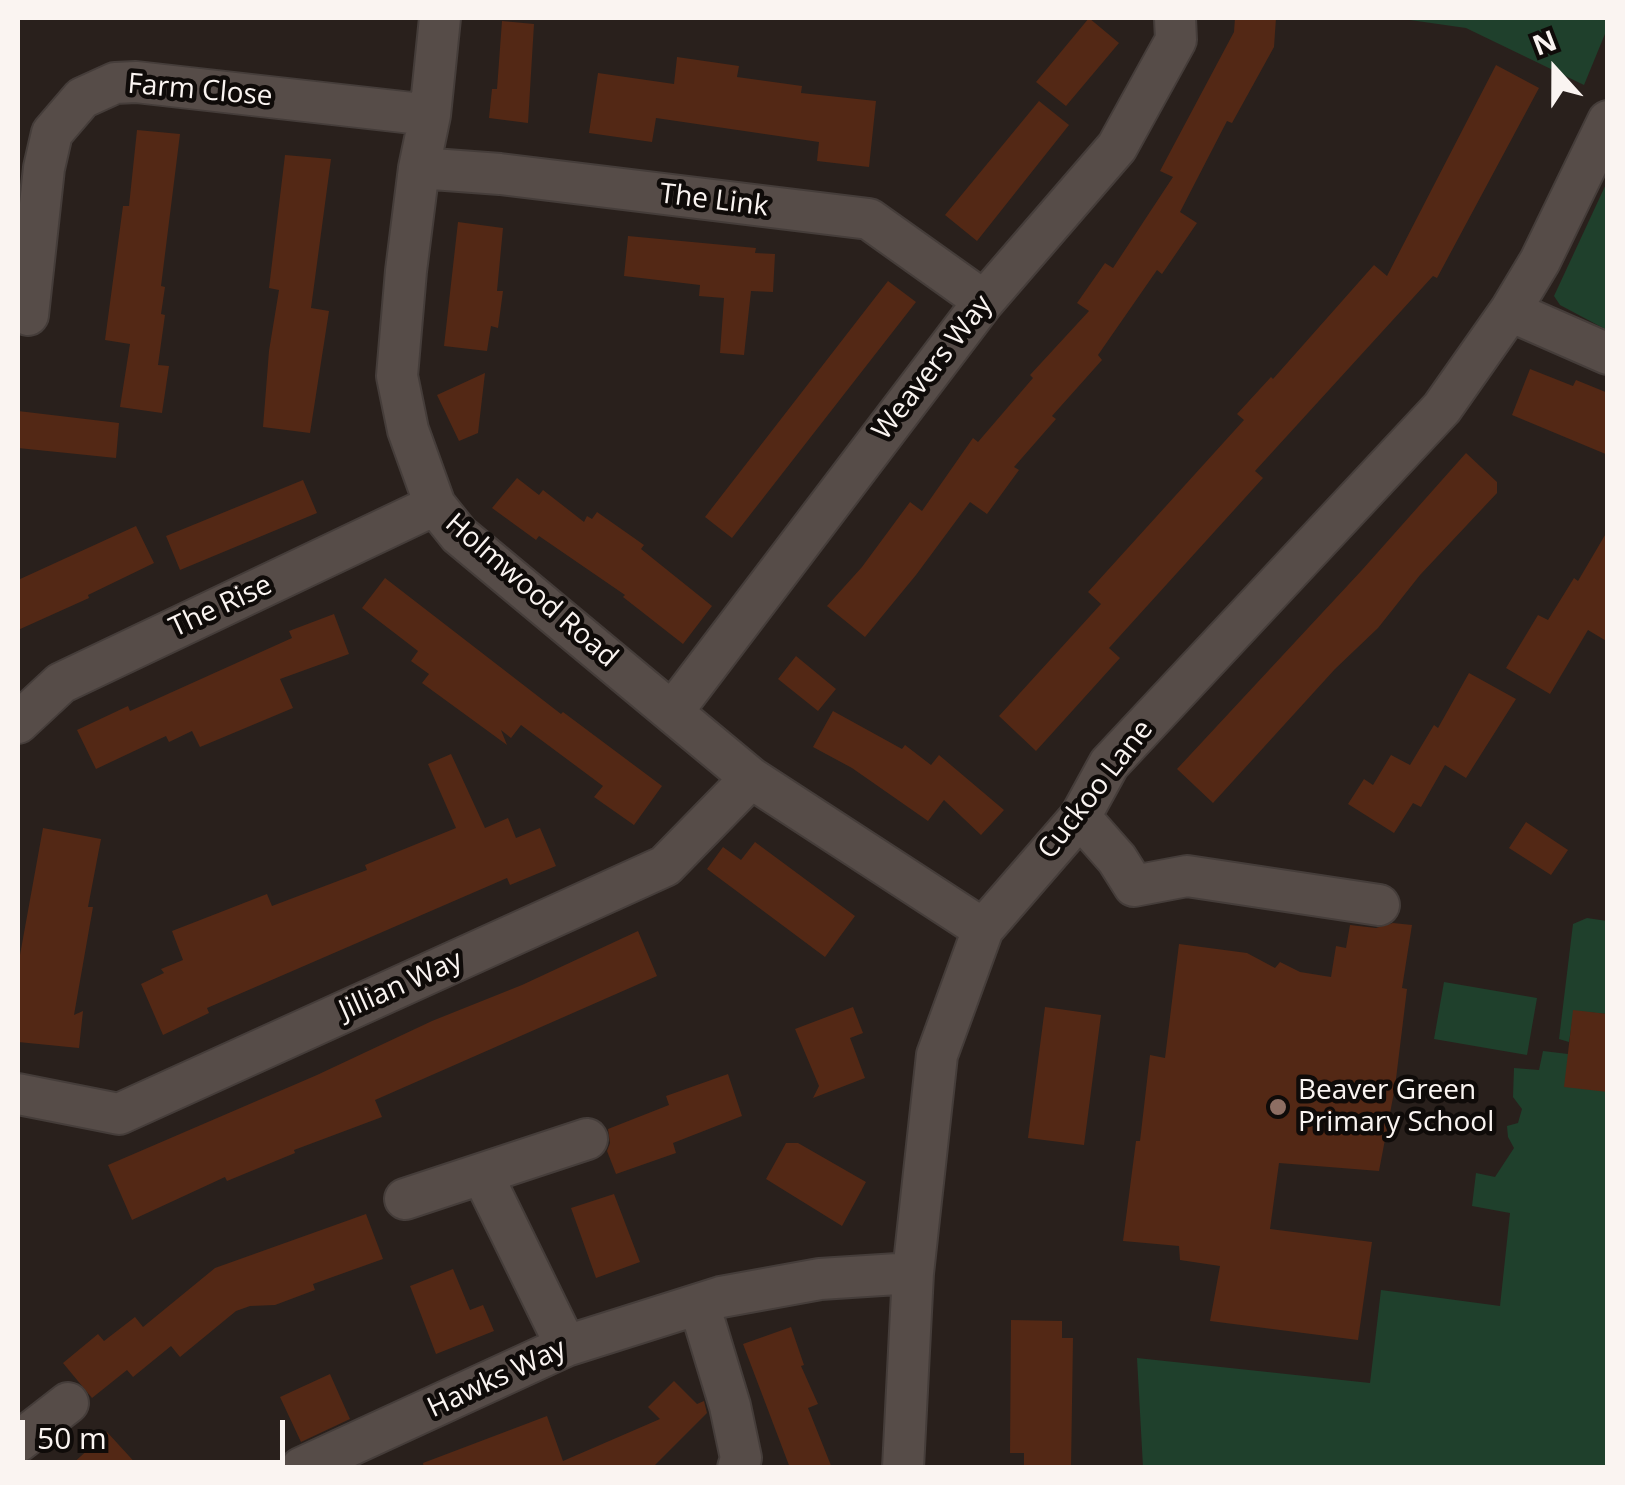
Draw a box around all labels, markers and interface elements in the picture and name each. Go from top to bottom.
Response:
north arrow [1505,20,1605,120]
text: N [1527,20,1562,64]
street label: Farm Close [126,68,274,114]
street label: The Link [658,178,770,224]
street label: Weavers Way [866,289,1000,447]
street label: Holmwood Road [438,507,624,675]
street label: The Rise [165,569,277,645]
street label: Cuckoo Lane [1031,714,1161,866]
street label: Jillian Way [334,944,468,1028]
place label: Beaver Green Primary School [1298,1074,1494,1140]
marker: Beaver Green Primary School [1267,1096,1289,1118]
street label: Hawks Way [423,1332,571,1426]
scale bar [25,1400,290,1462]
text: 50 m [37,1417,107,1458]

